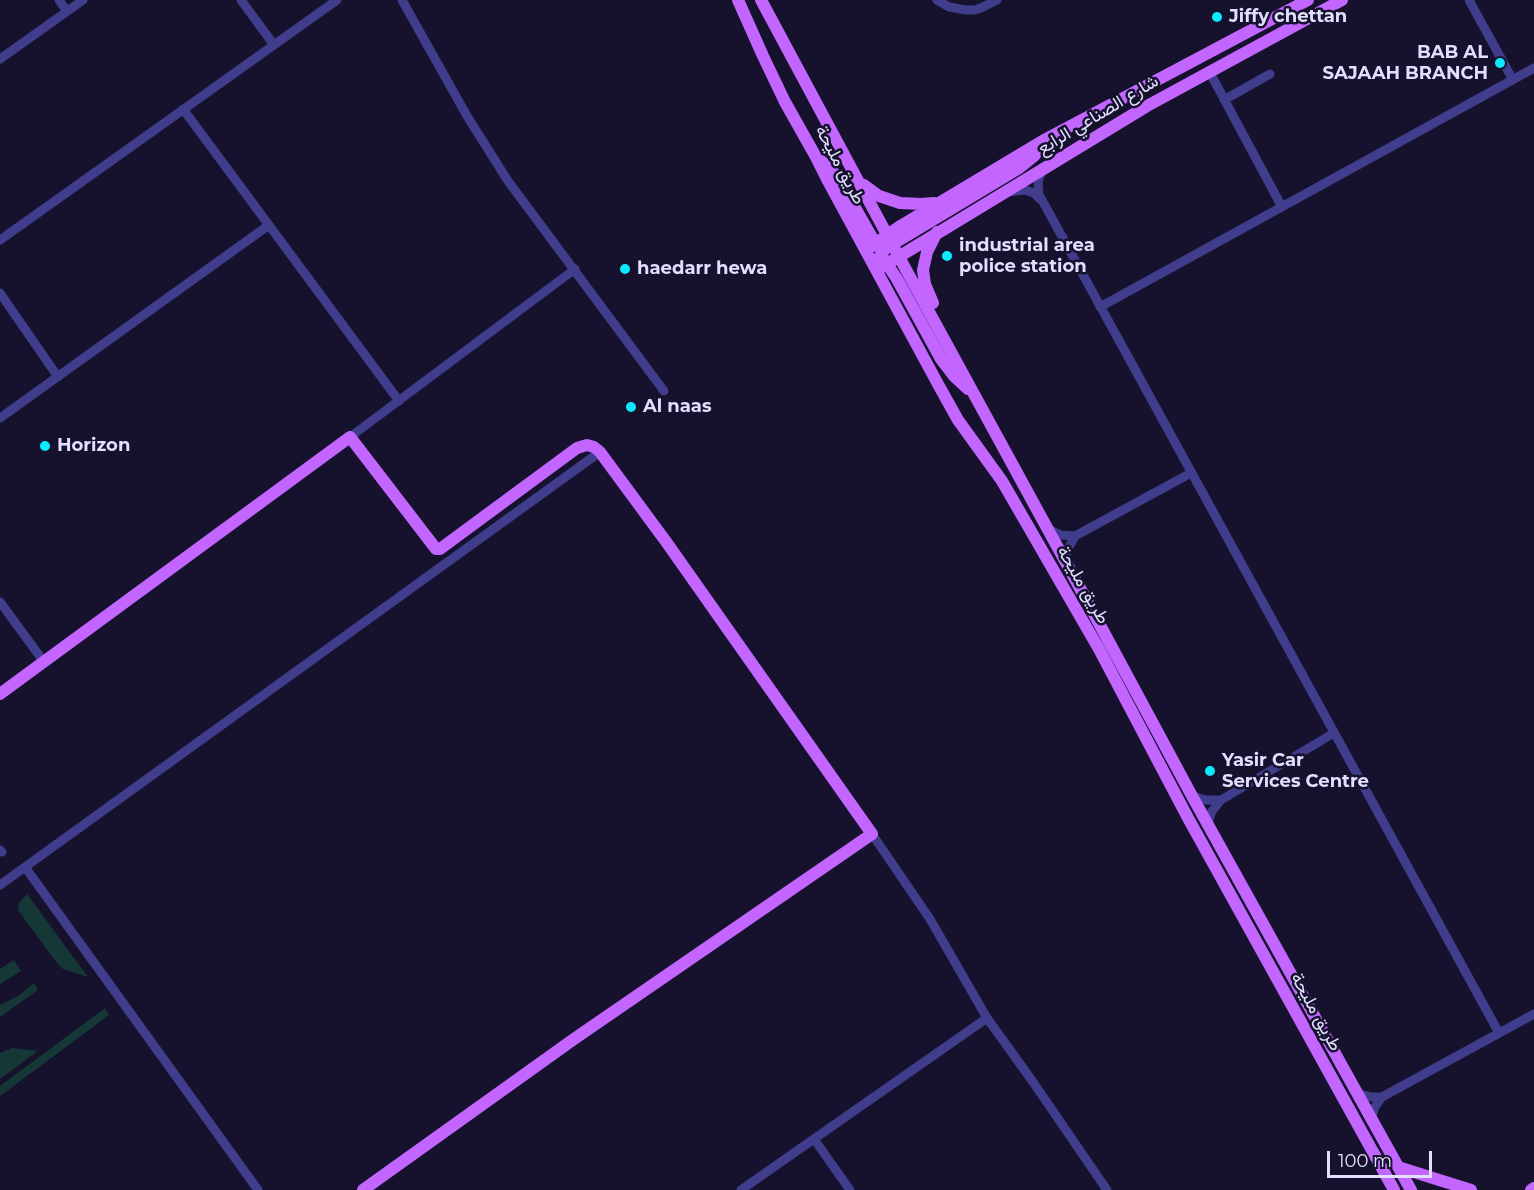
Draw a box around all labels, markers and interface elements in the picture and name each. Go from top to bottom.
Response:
place label: Jiffy chettan [1229,6,1347,28]
marker: Jiffy chettan [1210,10,1224,24]
place label: BAB AL SAJAAH BRANCH [1322,42,1488,84]
marker: BAB AL SAJAAH BRANCH [1493,56,1507,70]
street label: شارع الصناعي الرابع [1033,70,1163,160]
street label: طريق مليحة [810,122,870,208]
place label: industrial area police station [959,235,1095,278]
marker: industrial area police station [940,249,954,263]
place label: haedarr hewa [637,258,767,280]
marker: haedarr hewa [618,262,632,276]
place label: Al naas [643,396,712,418]
marker: Al naas [624,400,638,414]
place label: Horizon [57,435,130,457]
marker: Horizon [38,439,52,453]
street label: طريق مليحة [1052,542,1114,628]
place label: Yasir Car Services Centre [1222,750,1369,792]
marker: Yasir Car Services Centre [1203,764,1217,778]
street label: طريق مليحة [1286,969,1346,1055]
scale bar [1330,1139,1435,1177]
text: 100 m [1338,1150,1392,1172]

